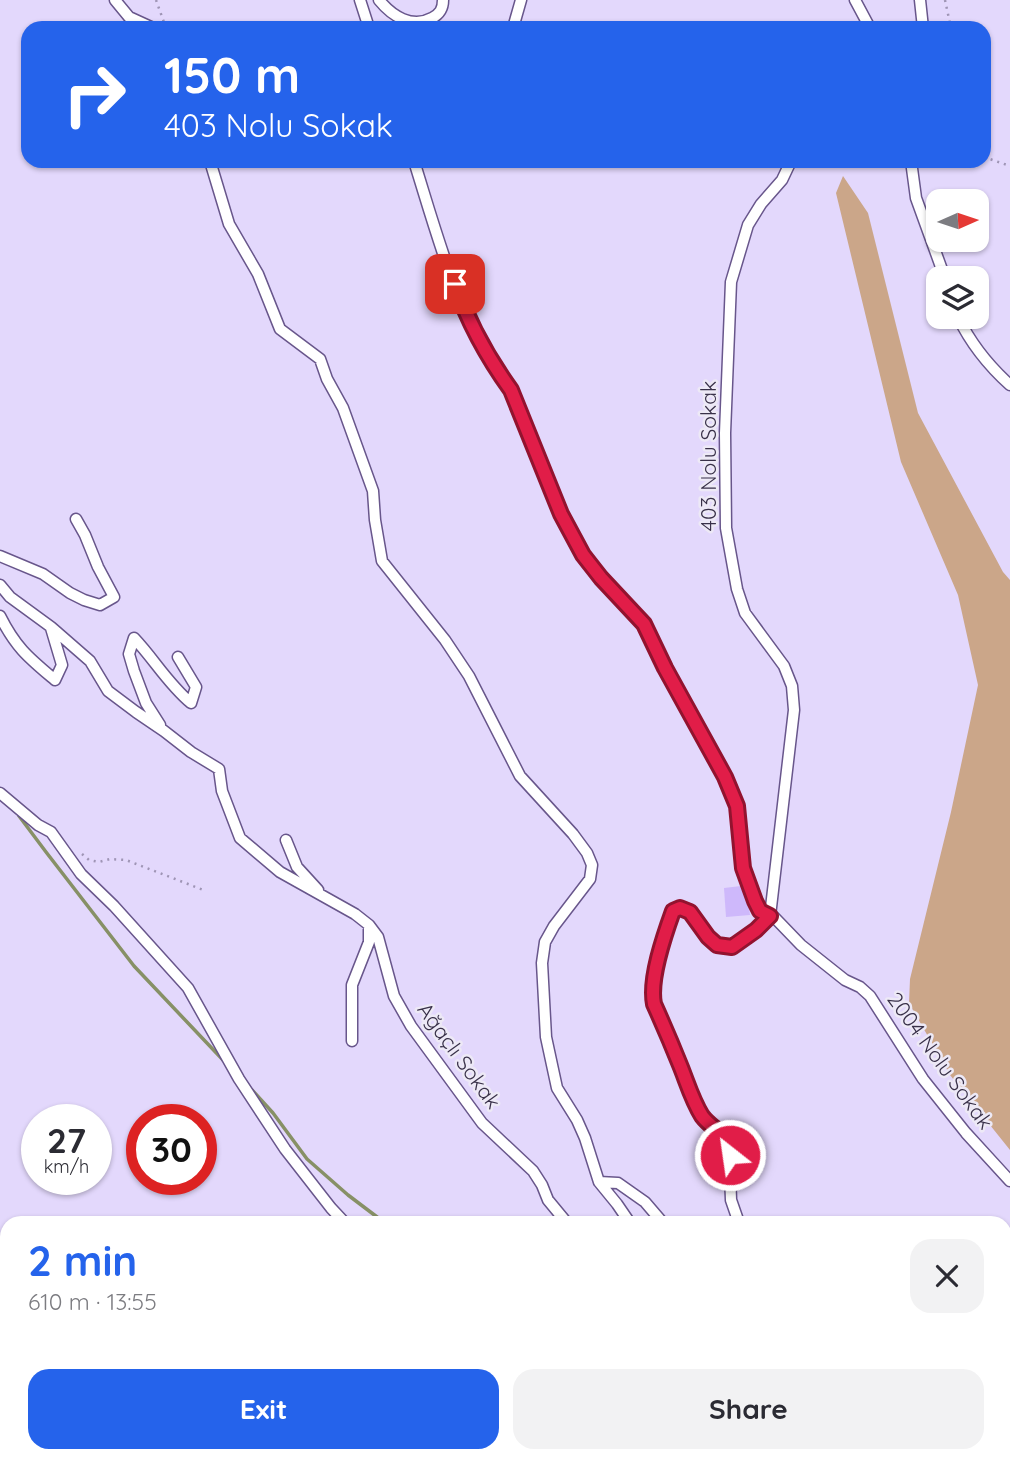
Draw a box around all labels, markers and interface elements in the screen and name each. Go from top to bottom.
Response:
text: 150 m [164,44,300,105]
icon: right [49,49,140,140]
text: 403 Nolu Sokak [164,105,393,145]
north arrow [926,189,989,252]
map controls [926,189,989,329]
pin [425,254,485,314]
icon: arrive [436,265,474,303]
button: layers [926,266,989,329]
street label: 403 Nolu Sokak [695,381,721,531]
street label: 2004 Nolu Sokak [882,987,999,1134]
street label: Ağaçlı Sokak [413,997,507,1114]
speed limit sign: 30 [126,1104,217,1195]
text: 27 [47,1118,86,1162]
position arrow [693,1118,767,1192]
text: km/h [44,1155,89,1178]
text: 2 min [28,1234,137,1287]
button: close [910,1239,984,1313]
text: 610 m · 13:55 [28,1287,157,1316]
button: Exit [28,1369,499,1449]
button: Share [513,1369,984,1449]

